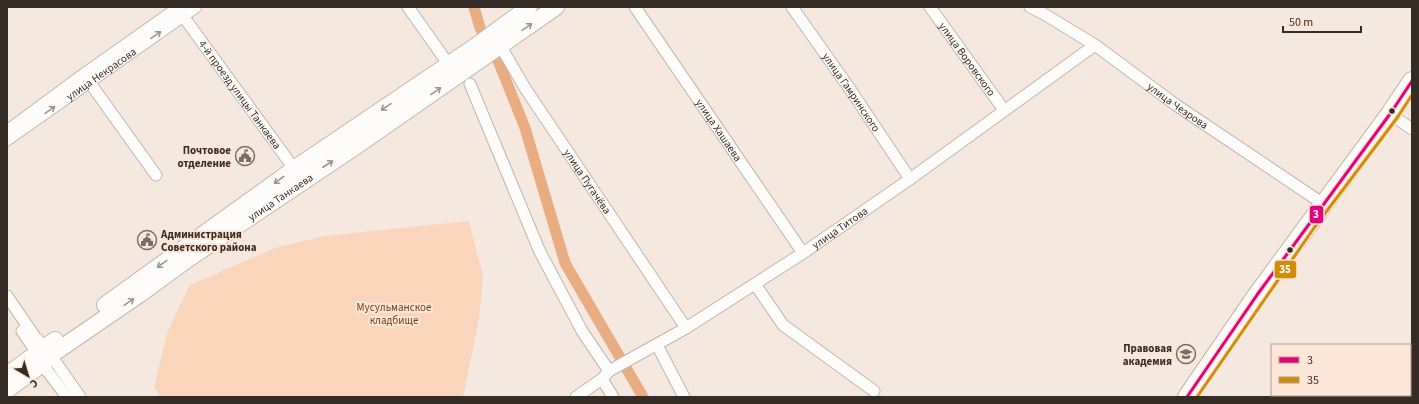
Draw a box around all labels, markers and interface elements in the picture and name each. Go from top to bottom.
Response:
scale bar [1283,8,1361,34]
text: 50 m [1289,14,1313,31]
street label: улица Воровского [936,19,999,99]
one-way arrow [522,23,533,31]
one-way arrow [151,31,162,39]
street label: 4-й проезд улицы Танкаева [195,37,285,152]
street label: улица Некрасова [63,44,139,104]
street label: улица Гамринского [819,50,884,135]
street label: улица Чеэрова [1144,79,1211,132]
one-way arrow [430,87,441,95]
street label: улица Хашаева [692,96,746,164]
one-way arrow [381,103,392,111]
one-way arrow [44,106,55,114]
unlabelled marker [1387,106,1397,116]
place label: Почтовое отделение [177,143,231,171]
public building icon: Почтовое отделение [234,145,256,167]
street label: улица Пугачёва [560,146,615,217]
one-way arrow [323,160,334,168]
street label: улица Танкаева [245,170,316,224]
one-way arrow [274,176,285,184]
street label: улица Титова [809,203,871,252]
line badge: 3 [1309,205,1324,224]
text: 3 [1313,207,1319,222]
place label: Администрация Советского района [160,227,257,255]
public building icon: Администрация Советского района [136,229,158,251]
unlabelled marker [1285,245,1295,255]
one-way arrow [157,260,168,268]
line badge: 35 [1274,260,1297,279]
text: 35 [1279,262,1291,277]
one-way arrow [124,298,135,306]
park label: Мусульманское кладбище [357,300,432,328]
place label: Правовая академия [1123,341,1172,369]
school or university icon: Правовая академия [1175,343,1197,365]
legend [1271,344,1411,396]
text: 3 [1307,352,1313,369]
north arrow [8,356,48,396]
text: 35 [1307,372,1319,389]
text: С [26,376,41,392]

